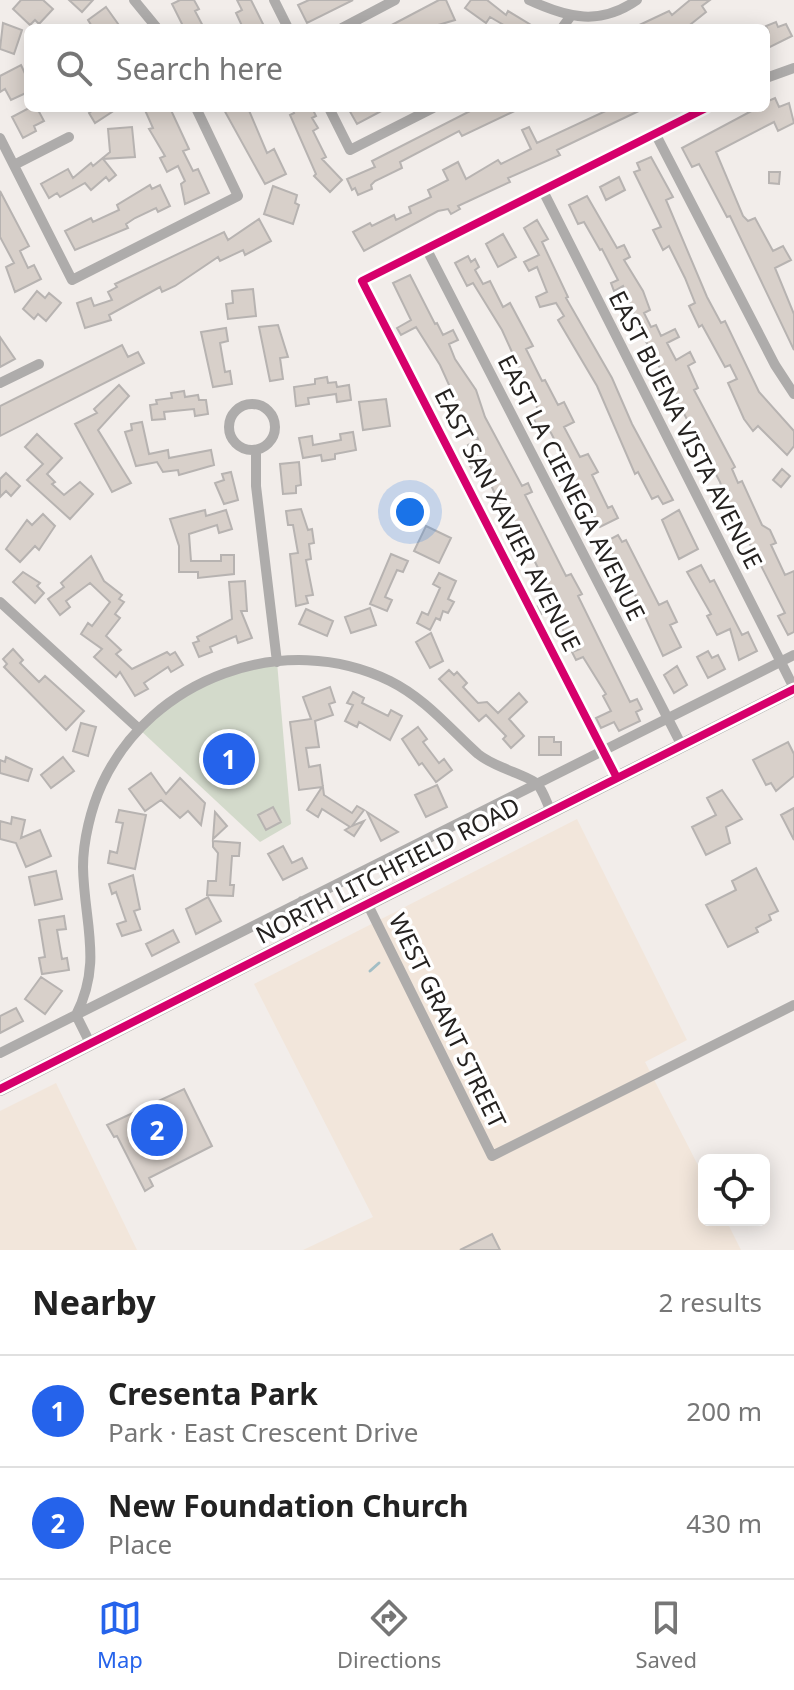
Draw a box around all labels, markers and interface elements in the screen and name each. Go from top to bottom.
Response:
search box [24,24,770,112]
icon: search [52,46,96,90]
text: Search here [116,48,283,89]
street label: EAST BUENA VISTA AVENUE [602,285,771,574]
street label: EAST LA CIENEGA AVENUE [491,349,654,626]
street label: EAST SAN XAVIER AVENUE [428,382,589,657]
your location [390,492,430,532]
pin: 1 [203,729,255,789]
street label: NORTH LITCHFIELD ROAD [250,789,525,951]
street label: WEST GRANT STREET [382,907,515,1134]
pin: 2 [131,1100,183,1160]
map controls [698,1154,770,1226]
button: locate [698,1154,770,1226]
text: Nearby [32,1279,156,1325]
text: 2 results [658,1284,762,1320]
text: Cresenta Park [108,1373,318,1414]
text: 1 [51,1393,65,1429]
text: 200 m [686,1393,762,1429]
text: Park · East Crescent Drive [108,1414,419,1450]
text: New Foundation Church [108,1485,468,1526]
text: 2 [51,1505,65,1541]
text: 430 m [686,1505,762,1541]
text: Place [108,1526,172,1562]
tab: Map [97,1596,143,1674]
tab: Directions [337,1596,441,1674]
tab: Saved [635,1596,697,1674]

